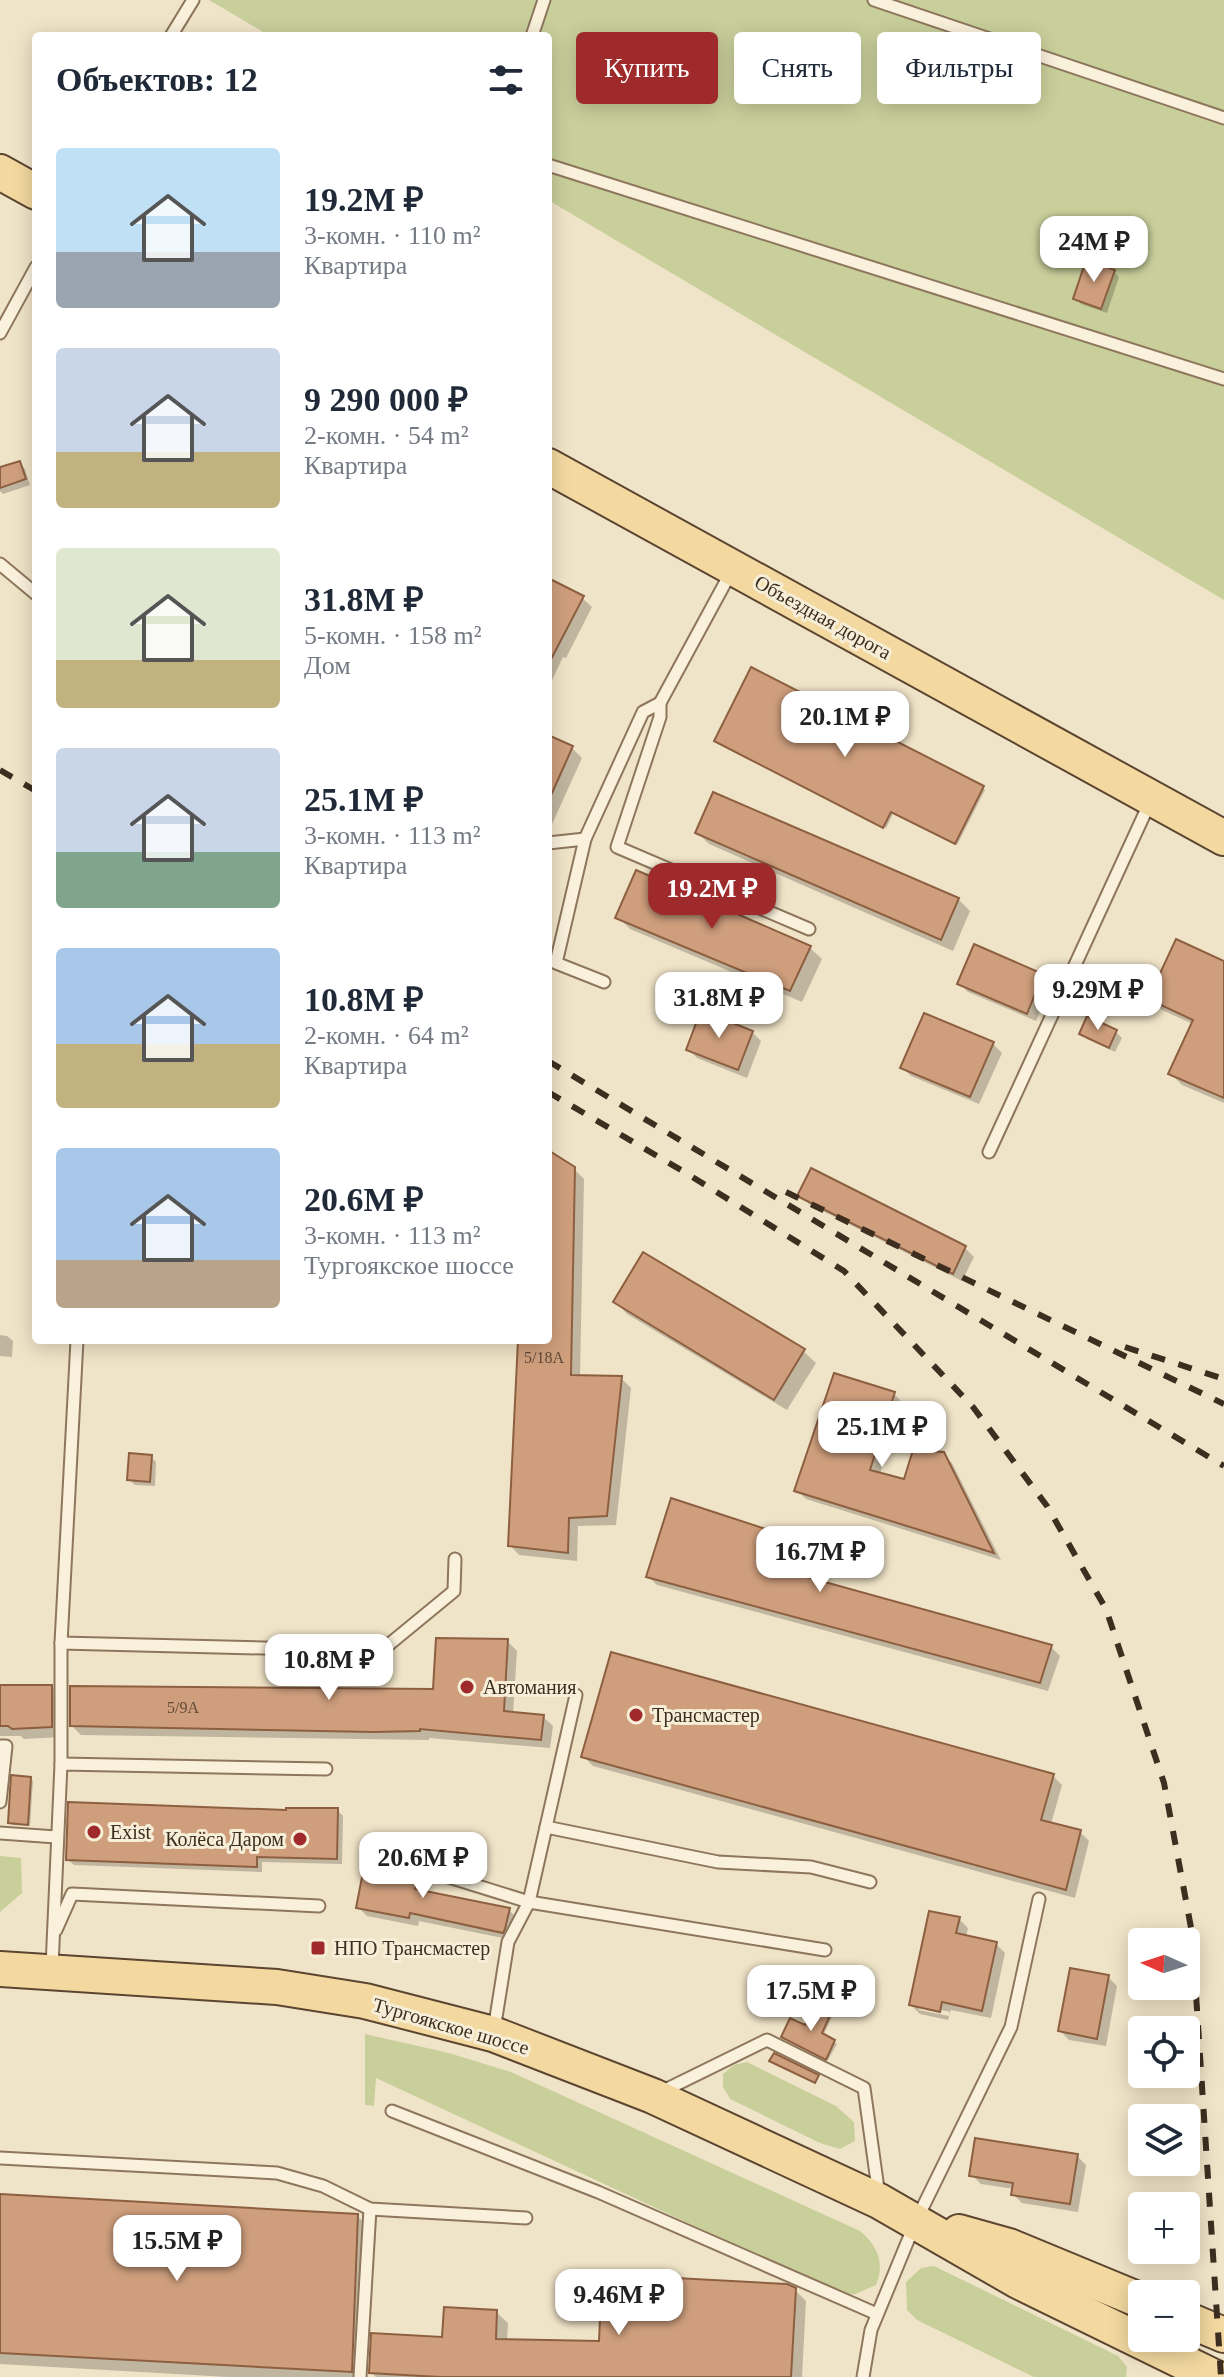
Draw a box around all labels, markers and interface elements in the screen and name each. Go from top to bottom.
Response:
chip: Купить [576,32,718,104]
chip: Снять [734,32,861,104]
chip: Фильтры [877,32,1041,104]
icon: filters [484,58,528,102]
text: Объектов: 12 [56,61,258,98]
icon: home [120,180,216,276]
text: 19.2M ₽ [304,181,424,218]
pin: 24M ₽ [1038,216,1150,284]
text: 3-комн. · 110 m² [304,221,481,250]
text: 24M ₽ [1058,227,1130,256]
text: Квартира [304,251,407,280]
icon: home [120,380,216,476]
text: 9 290 000 ₽ [304,381,468,418]
text: 2-комн. · 54 m² [304,421,469,450]
text: Квартира [304,451,407,480]
street label: Объездная дорога [751,570,895,664]
icon: home [120,580,216,676]
text: 31.8M ₽ [304,581,424,618]
text: 5-комн. · 158 m² [304,621,482,650]
text: Дом [304,651,351,680]
pin: 20.1M ₽ [771,691,919,759]
text: 20.1M ₽ [799,702,891,731]
icon: home [120,780,216,876]
text: 25.1M ₽ [304,781,424,818]
text: 3-комн. · 113 m² [304,821,481,850]
text: Квартира [304,851,407,880]
pin: 19.2M ₽ [638,863,786,931]
text: 19.2M ₽ [666,874,758,903]
pin: 9.29M ₽ [1024,964,1172,1032]
pin: 31.8M ₽ [645,972,793,1040]
text: 9.29M ₽ [1052,975,1144,1004]
icon: home [120,980,216,1076]
text: 10.8M ₽ [304,981,424,1018]
text: 31.8M ₽ [673,983,765,1012]
text: 2-комн. · 64 m² [304,1021,469,1050]
text: Квартира [304,1051,407,1080]
icon: home [120,1180,216,1276]
text: 20.6M ₽ [304,1181,424,1218]
text: 3-комн. · 113 m² [304,1221,481,1250]
text: Тургоякское шоссе [304,1251,514,1280]
house number: 5/18А [524,1349,564,1366]
pin: 25.1M ₽ [808,1401,956,1469]
text: 25.1M ₽ [836,1412,928,1441]
pin: 16.7M ₽ [746,1526,894,1594]
text: 16.7M ₽ [774,1537,866,1566]
pin: 10.8M ₽ [255,1634,403,1702]
text: 10.8M ₽ [283,1645,375,1674]
place label: Автомания [483,1676,577,1698]
marker: Автомания [458,1678,476,1696]
house number: 5/9А [167,1699,199,1716]
place label: Трансмастер [652,1704,760,1727]
marker: Трансмастер [627,1706,645,1724]
place label: Exist [110,1821,152,1843]
marker: Exist [85,1823,103,1841]
place label: Колёса Даром [165,1828,284,1851]
marker: Колёса Даром [291,1830,309,1848]
pin: 20.6M ₽ [349,1832,497,1900]
text: 20.6M ₽ [377,1843,469,1872]
north arrow [1128,1928,1200,2000]
map controls [1128,1928,1200,2352]
place label: НПО Трансмастер [334,1937,490,1960]
marker: НПО Трансмастер [309,1939,327,1957]
pin: 17.5M ₽ [737,1965,885,2033]
text: 17.5M ₽ [765,1976,857,2005]
street label: Тургоякское шоссе [370,1993,532,2060]
button: locate [1128,2016,1200,2088]
button: layers [1128,2104,1200,2176]
button: + [1128,2192,1200,2264]
pin: 15.5M ₽ [103,2215,251,2283]
text: 15.5M ₽ [131,2226,223,2255]
pin: 9.46M ₽ [545,2269,693,2337]
text: 9.46M ₽ [573,2280,665,2309]
button: − [1128,2280,1200,2352]

